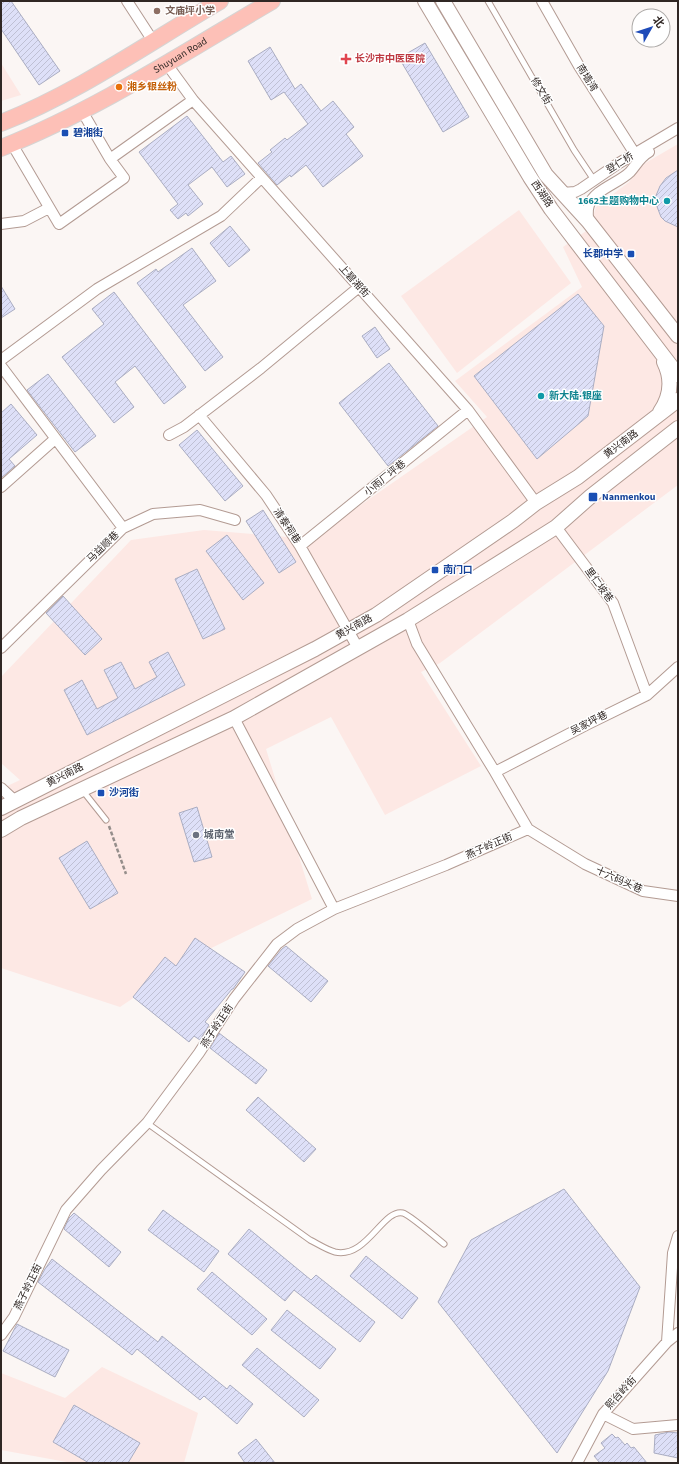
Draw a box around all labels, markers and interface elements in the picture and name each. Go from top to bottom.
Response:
place label: 文庙坪小学 [165,4,215,18]
marker: 文庙坪小学 [152,6,162,16]
north arrow [631,8,671,48]
text: 北 [649,13,668,31]
street label: Shuyuan Road [151,34,210,77]
place label: 长沙市中医医院 [355,52,425,66]
marker: 长沙市中医医院 [340,53,352,65]
street label: 南墙湾 [573,62,601,94]
street label: 修文街 [527,74,555,107]
place label: 湘乡银丝粉 [127,80,177,94]
marker: 湘乡银丝粉 [114,82,124,92]
place label: 碧湘街 [73,126,103,140]
marker: 碧湘街 [60,128,70,138]
street label: 登仁桥 [604,149,636,177]
street label: 西湖路 [528,178,556,210]
place label: 1662主题购物中心 [578,194,659,208]
marker: 1662主题购物中心 [662,196,672,206]
place label: 长郡中学 [583,247,623,261]
marker: 长郡中学 [626,249,636,259]
street label: 上碧湘街 [335,261,373,301]
place label: 新大陆·银座 [549,389,602,403]
marker: 新大陆·银座 [536,391,546,401]
street label: 黄兴南路 [601,426,641,462]
street label: 小雨厂坪巷 [361,457,409,499]
place label: Nanmenkou [602,490,656,504]
marker: Nanmenkou [587,491,599,503]
street label: 清泰祠巷 [270,506,304,546]
street label: 马益顺巷 [84,528,122,566]
place label: 南门口 [443,563,473,577]
marker: 南门口 [430,565,440,575]
street label: 里仁坡巷 [582,565,616,605]
street label: 黄兴南路 [333,611,375,643]
street label: 吴家坪巷 [568,708,610,738]
street label: 黄兴南路 [44,760,86,790]
place label: 沙河街 [109,786,139,800]
marker: 沙河街 [96,788,106,798]
place label: 城南堂 [204,828,234,842]
street label: 燕子岭正街 [463,829,515,863]
marker: 城南堂 [191,830,201,840]
street label: 十六码头巷 [593,863,645,897]
street label: 燕子岭正街 [198,1001,236,1051]
street label: 燕子岭正街 [11,1261,45,1313]
street label: 熙台岭街 [602,1373,640,1413]

